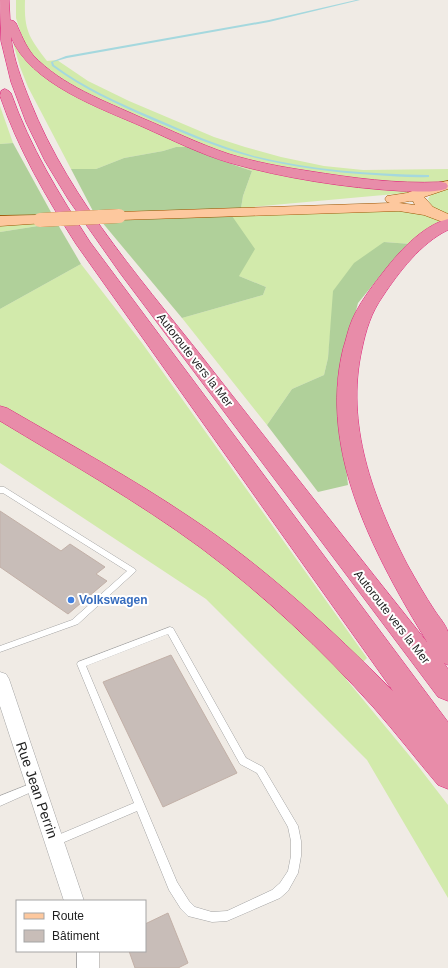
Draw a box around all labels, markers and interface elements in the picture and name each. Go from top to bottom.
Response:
street label: Autoroute vers la Mer [154,310,236,410]
street label: Autoroute vers la Mer [351,567,433,667]
place label: Volkswagen [79,593,147,607]
marker: Volkswagen [66,595,76,605]
street label: Rue Jean Perrin [13,740,61,840]
legend [16,900,146,952]
text: Route [52,909,84,923]
text: Bâtiment [52,929,100,943]

